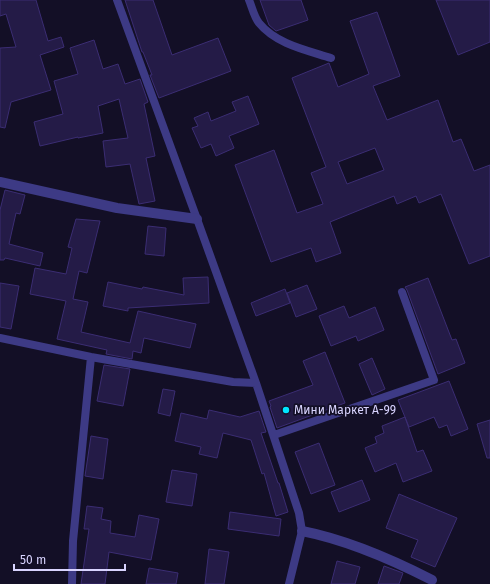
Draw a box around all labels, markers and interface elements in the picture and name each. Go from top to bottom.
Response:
place label: Мини Маркет А-99 [294,403,396,417]
marker: Мини Маркет А-99 [281,405,291,415]
scale bar [14,546,125,572]
text: 50 m [20,553,46,567]

